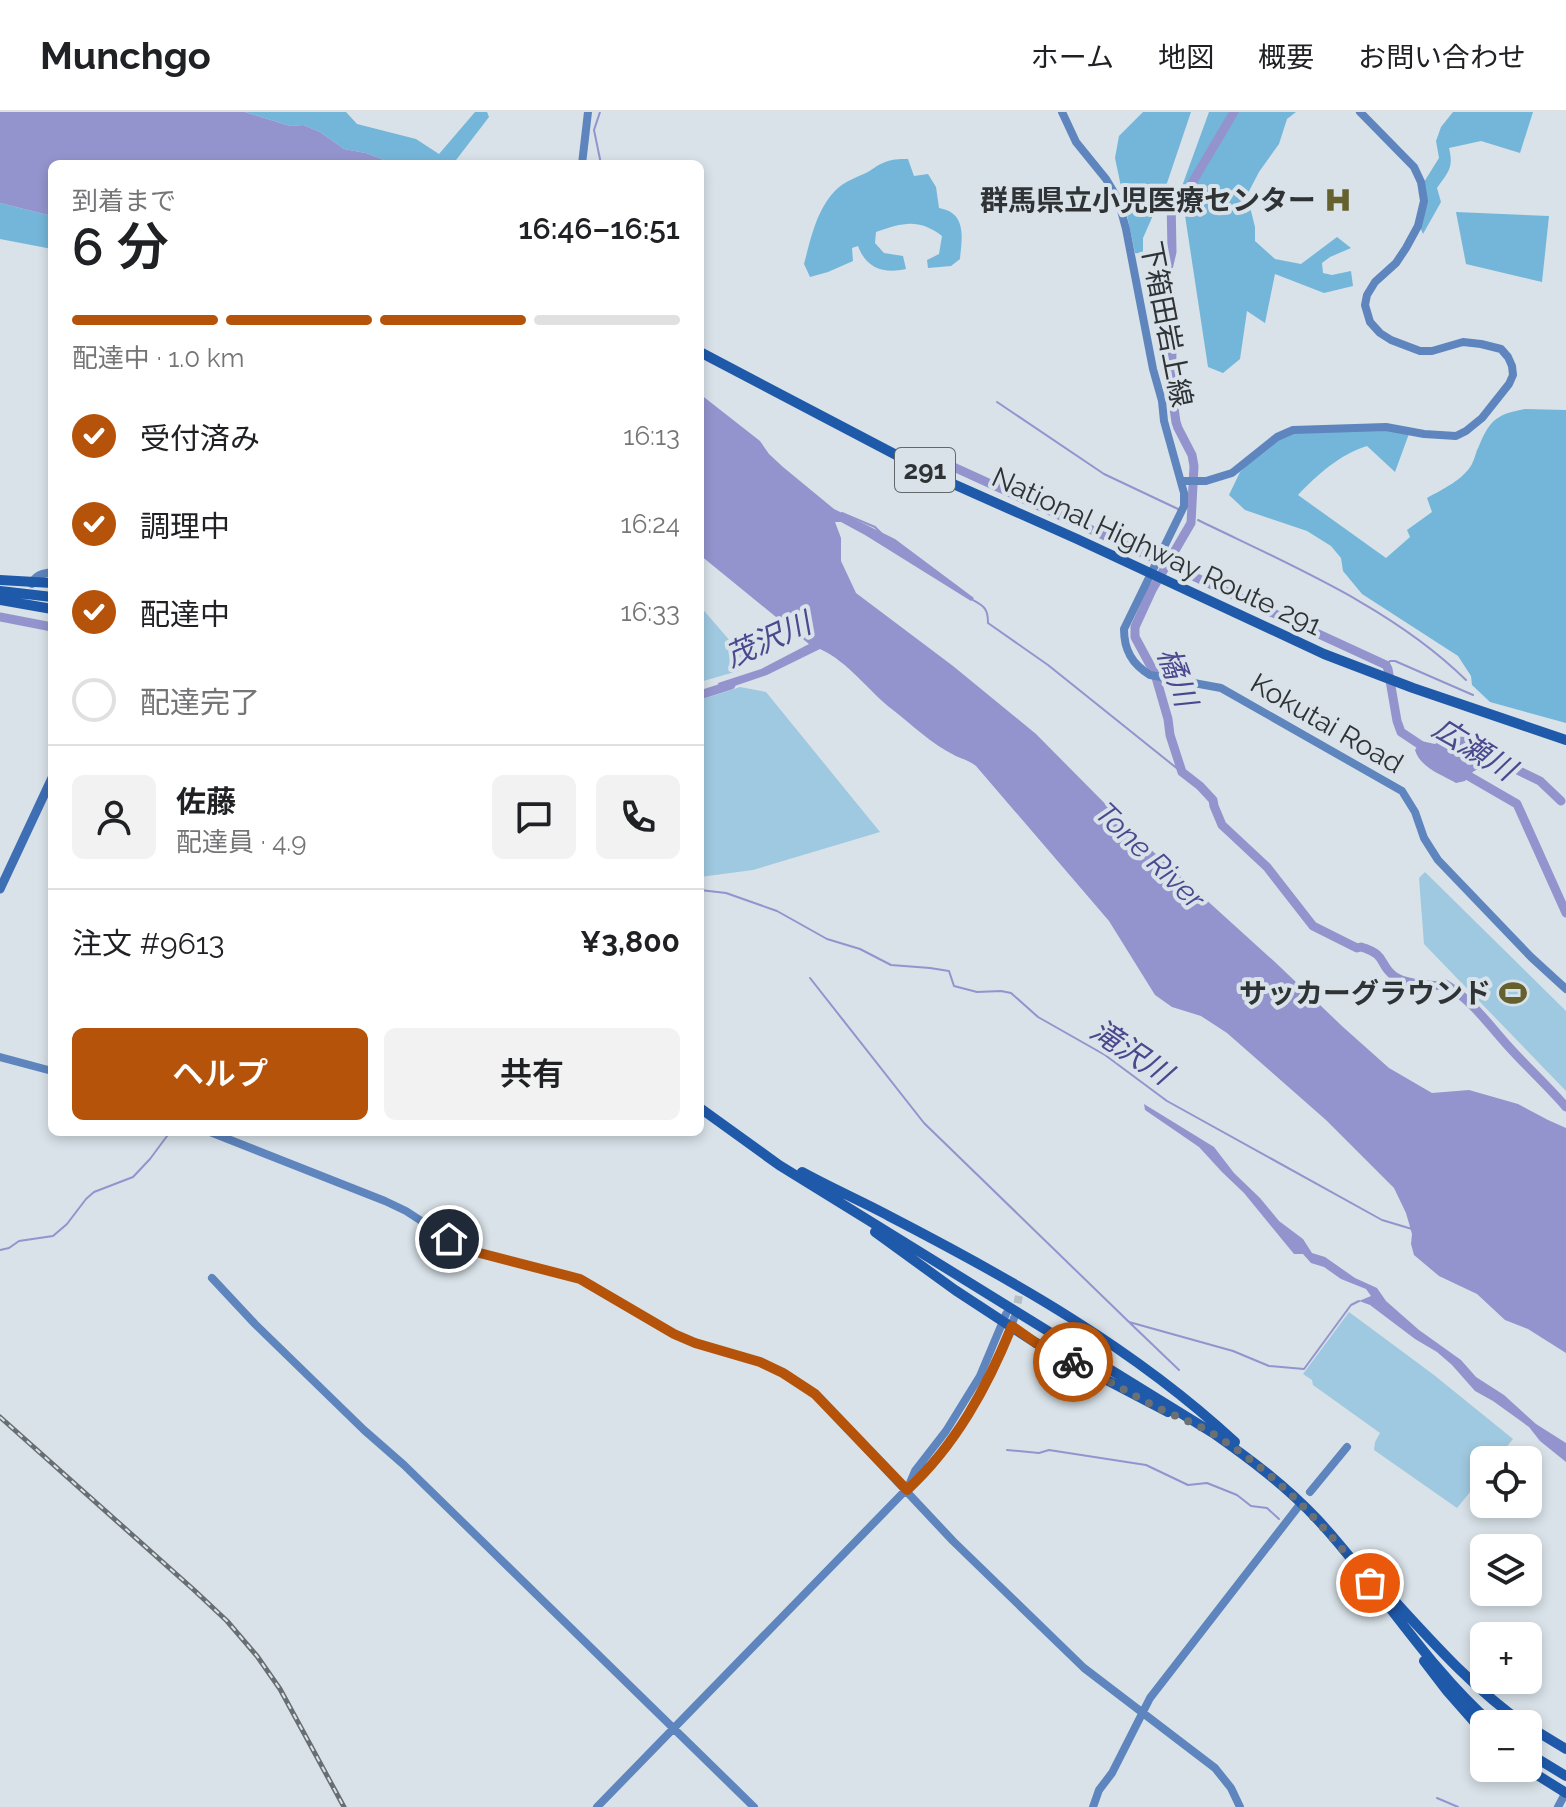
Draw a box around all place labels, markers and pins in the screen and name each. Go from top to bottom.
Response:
place label: 群馬県立小児医療センター [980,184,1316,217]
hospital icon: 群馬県立小児医療センター [1323,185,1353,215]
place label: サッカーグラウンド [1239,977,1491,1010]
sports icon: サッカーグラウンド [1498,978,1528,1008]
pin [415,1205,483,1273]
pin [1336,1549,1404,1617]

